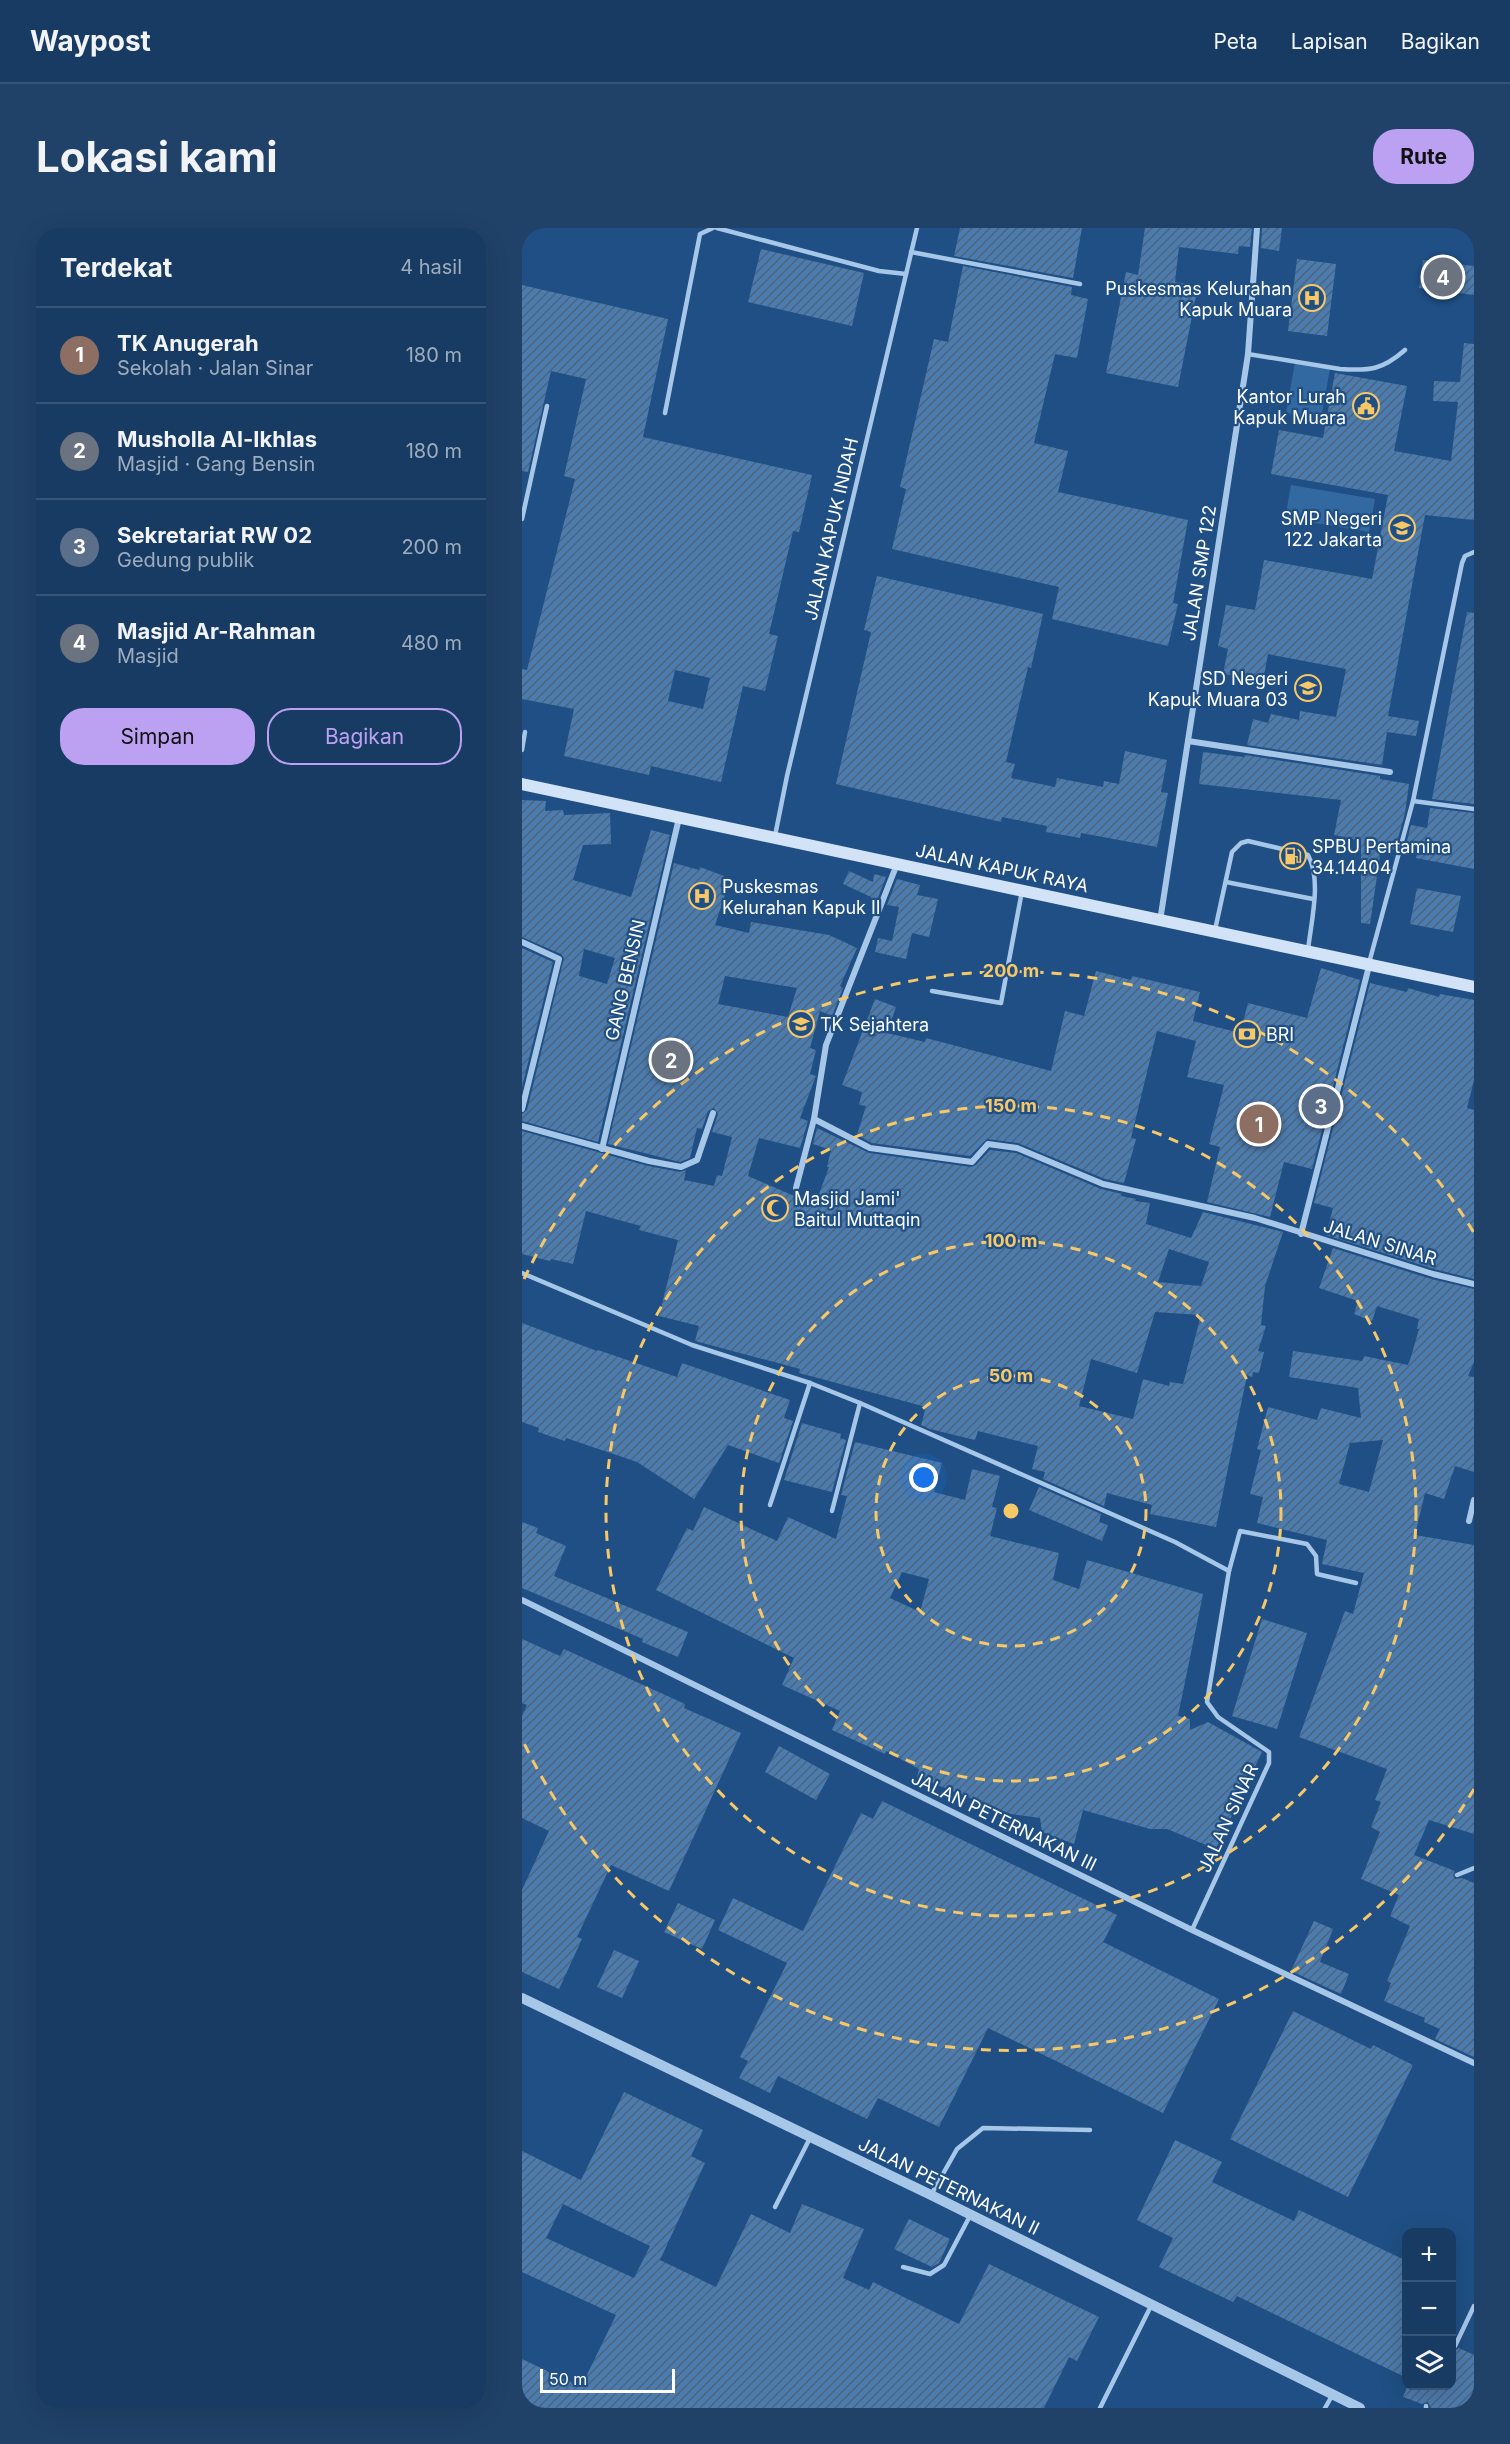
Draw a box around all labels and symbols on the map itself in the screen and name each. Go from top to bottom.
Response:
pin: 4 [1424,254,1462,300]
place label: Puskesmas Kelurahan Kapuk Muara [1105,278,1292,320]
hospital icon: Puskesmas Kelurahan Kapuk Muara [1297,283,1327,313]
place label: Kantor Lurah Kapuk Muara [1233,386,1346,428]
public building icon: Kantor Lurah Kapuk Muara [1351,391,1381,421]
street label: JALAN KAPUK INDAH [800,436,862,622]
street label: JALAN SMP 122 [1178,504,1220,642]
place label: SMP Negeri 122 Jakarta [1281,508,1382,550]
school or university icon: SMP Negeri 122 Jakarta [1387,513,1417,543]
place label: SD Negeri Kapuk Muara 03 [1148,668,1288,710]
school or university icon: SD Negeri Kapuk Muara 03 [1293,673,1323,703]
place label: SPBU Pertamina 34.14404 [1312,836,1451,878]
street label: JALAN KAPUK RAYA [914,839,1090,897]
fuel station icon: SPBU Pertamina 34.14404 [1278,841,1308,871]
place label: Puskesmas Kelurahan Kapuk II [722,876,881,918]
hospital icon: Puskesmas Kelurahan Kapuk II [687,881,717,911]
street label: GANG BENSIN [601,917,649,1043]
text: 200 m [983,960,1039,981]
school or university icon: TK Sejahtera [786,1009,816,1039]
place label: TK Sejahtera [820,1014,929,1035]
bank icon: BRI [1232,1019,1262,1049]
place label: BRI [1266,1024,1294,1045]
pin: 2 [652,1038,690,1082]
pin: 3 [1302,1084,1340,1128]
text: 150 m [985,1095,1037,1116]
pin: 1 [1240,1102,1278,1146]
place label: Masjid Jami' Baitul Muttaqin [794,1188,921,1230]
mosque icon: Masjid Jami' Baitul Muttaqin [760,1193,790,1223]
street label: JALAN SINAR [1321,1215,1440,1269]
text: 100 m [985,1230,1037,1251]
text: 50 m [989,1365,1033,1386]
your location [909,1463,938,1492]
centre of rings [1001,1501,1021,1521]
street label: JALAN SINAR [1194,1760,1263,1876]
street label: JALAN PETERNAKAN III [908,1767,1100,1875]
street label: JALAN PETERNAKAN II [855,2133,1043,2239]
scale bar [540,2366,675,2394]

